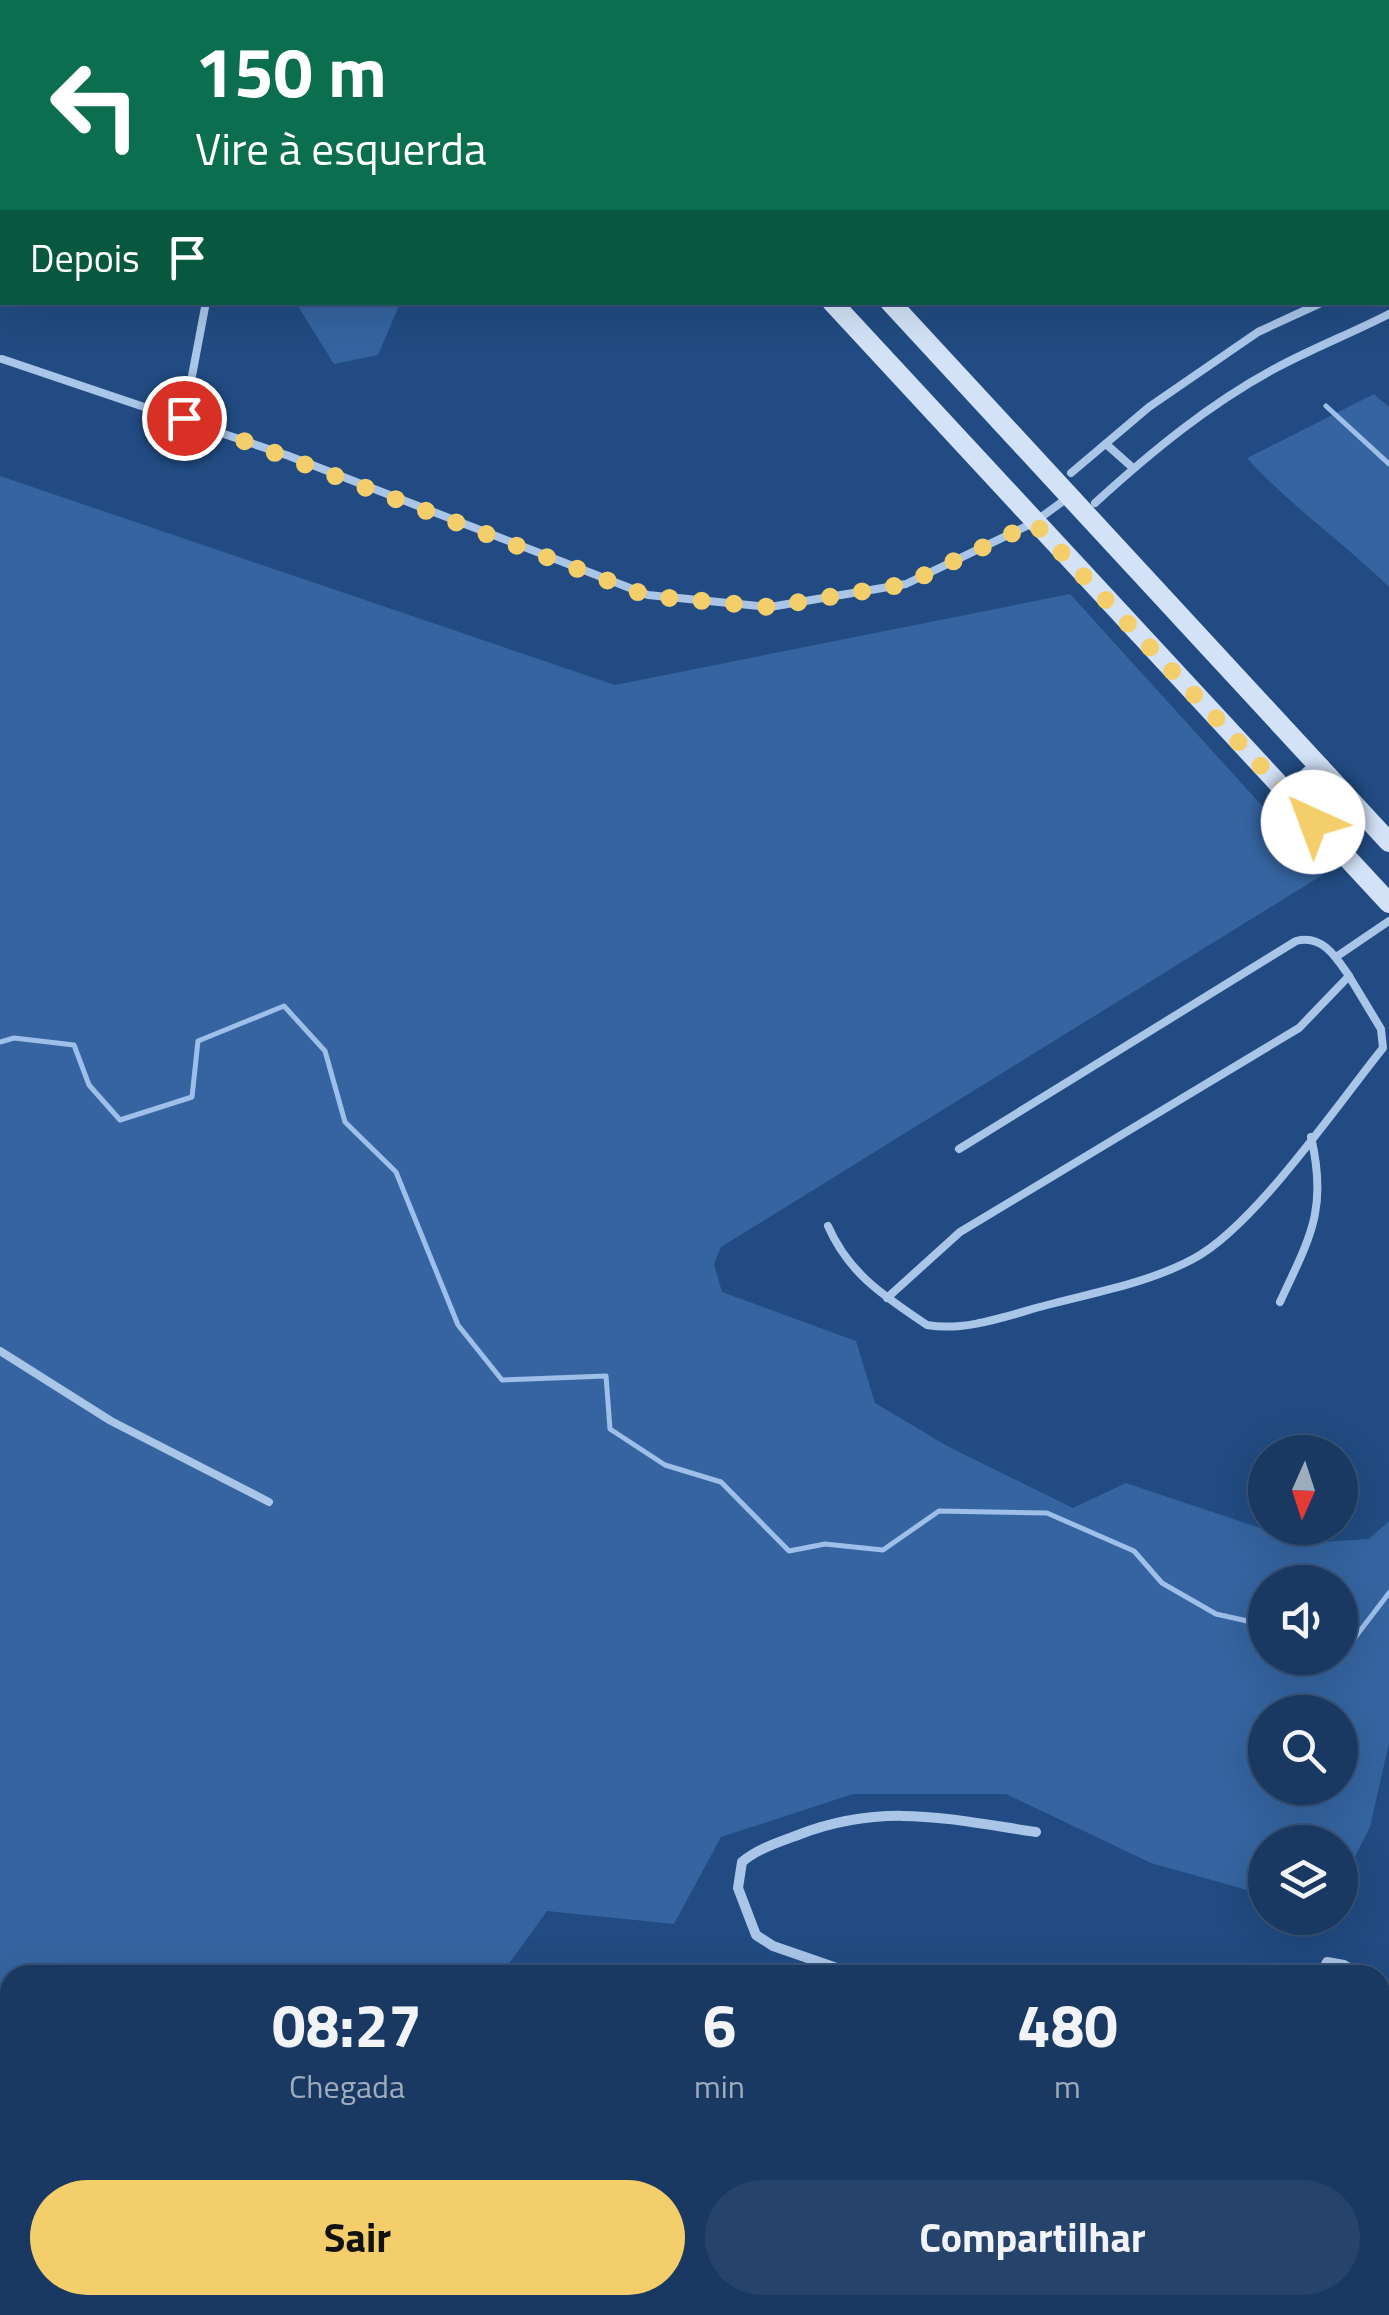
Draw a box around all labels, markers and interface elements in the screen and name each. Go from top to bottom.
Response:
text: 150 m [195,18,387,124]
icon: left [30,40,160,170]
text: Vire à esquerda [195,114,487,182]
text: Depois [30,229,140,287]
icon: arrive [160,230,215,285]
pin [142,376,227,461]
icon: arrive [157,391,212,446]
position arrow [1261,770,1365,874]
north arrow [1248,1435,1358,1545]
map controls [1248,1435,1358,1935]
button: sound [1248,1565,1358,1675]
button: search [1248,1695,1358,1805]
button: layers [1248,1825,1358,1935]
text: 08:27 [272,1979,422,2070]
text: 6 [703,1979,736,2070]
text: 480 [1017,1979,1118,2070]
text: Chegada [289,2062,405,2110]
text: min [694,2062,745,2110]
text: m [1054,2062,1081,2110]
button: Sair [30,2180,685,2295]
button: Compartilhar [705,2180,1360,2295]

